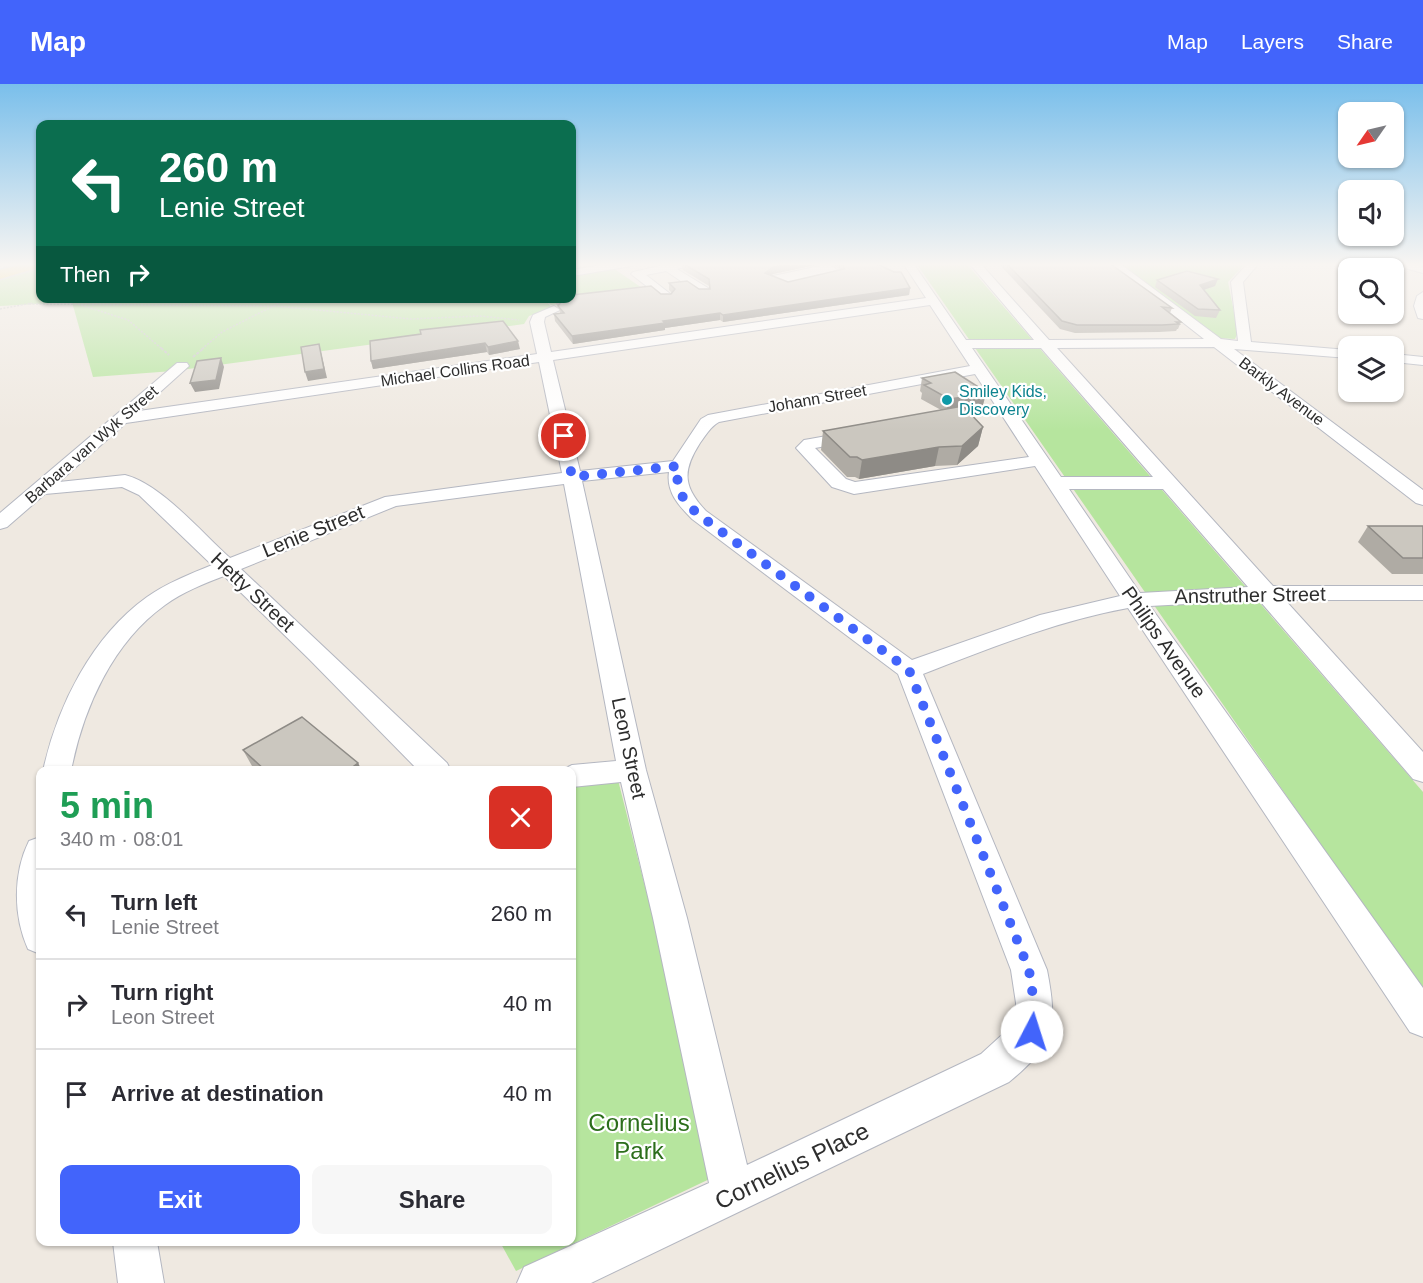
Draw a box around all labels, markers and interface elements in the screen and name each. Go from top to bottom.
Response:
text: Map [30,26,86,57]
text: Map [1167,30,1208,53]
text: Layers [1241,30,1304,53]
text: Share [1337,30,1393,53]
north arrow [1338,102,1404,168]
map controls [1338,102,1404,402]
icon: left [60,144,138,222]
text: 260 m [159,144,278,191]
button: sound [1338,180,1404,246]
text: Lenie Street [159,193,305,223]
icon: right [122,258,155,291]
button: search [1338,258,1404,324]
text: Then [60,262,110,287]
button: layers [1338,336,1404,402]
street label: Michael Collins Road [379,352,531,389]
street label: Barkly Avenue [1236,354,1328,429]
street label: Johann Street [767,381,868,416]
street label: Barbara van Wyk Street [22,382,161,506]
place label: Smiley Kids, Discovery [959,383,1047,418]
marker: Smiley Kids, Discovery [940,393,954,407]
pin [538,410,589,461]
icon: arrive [547,419,580,452]
street label: Lenie Street [259,500,368,561]
street label: Hetty Street [207,548,299,636]
street label: Philips Avenue [1117,582,1211,702]
street label: Anstruther Street [1174,583,1326,607]
street label: Leon Street [607,695,651,801]
text: 5 min [60,785,154,826]
button: close [489,786,552,849]
text: 340 m · 08:01 [60,828,183,850]
text: Turn left [111,890,197,915]
icon: left [60,898,93,931]
text: 260 m [491,901,552,926]
text: Lenie Street [111,916,219,938]
text: Turn right [111,980,213,1005]
icon: right [60,988,93,1021]
text: 40 m [503,991,552,1016]
position arrow [1000,1000,1064,1064]
text: Leon Street [111,1006,214,1028]
icon: arrive [60,1078,93,1111]
text: Arrive at destination [111,1081,324,1106]
text: 40 m [503,1081,552,1106]
park label: Cornelius Park [588,1109,690,1164]
street label: Cornelius Place [710,1117,873,1215]
button: Exit [60,1165,300,1234]
button: Share [312,1165,552,1234]

